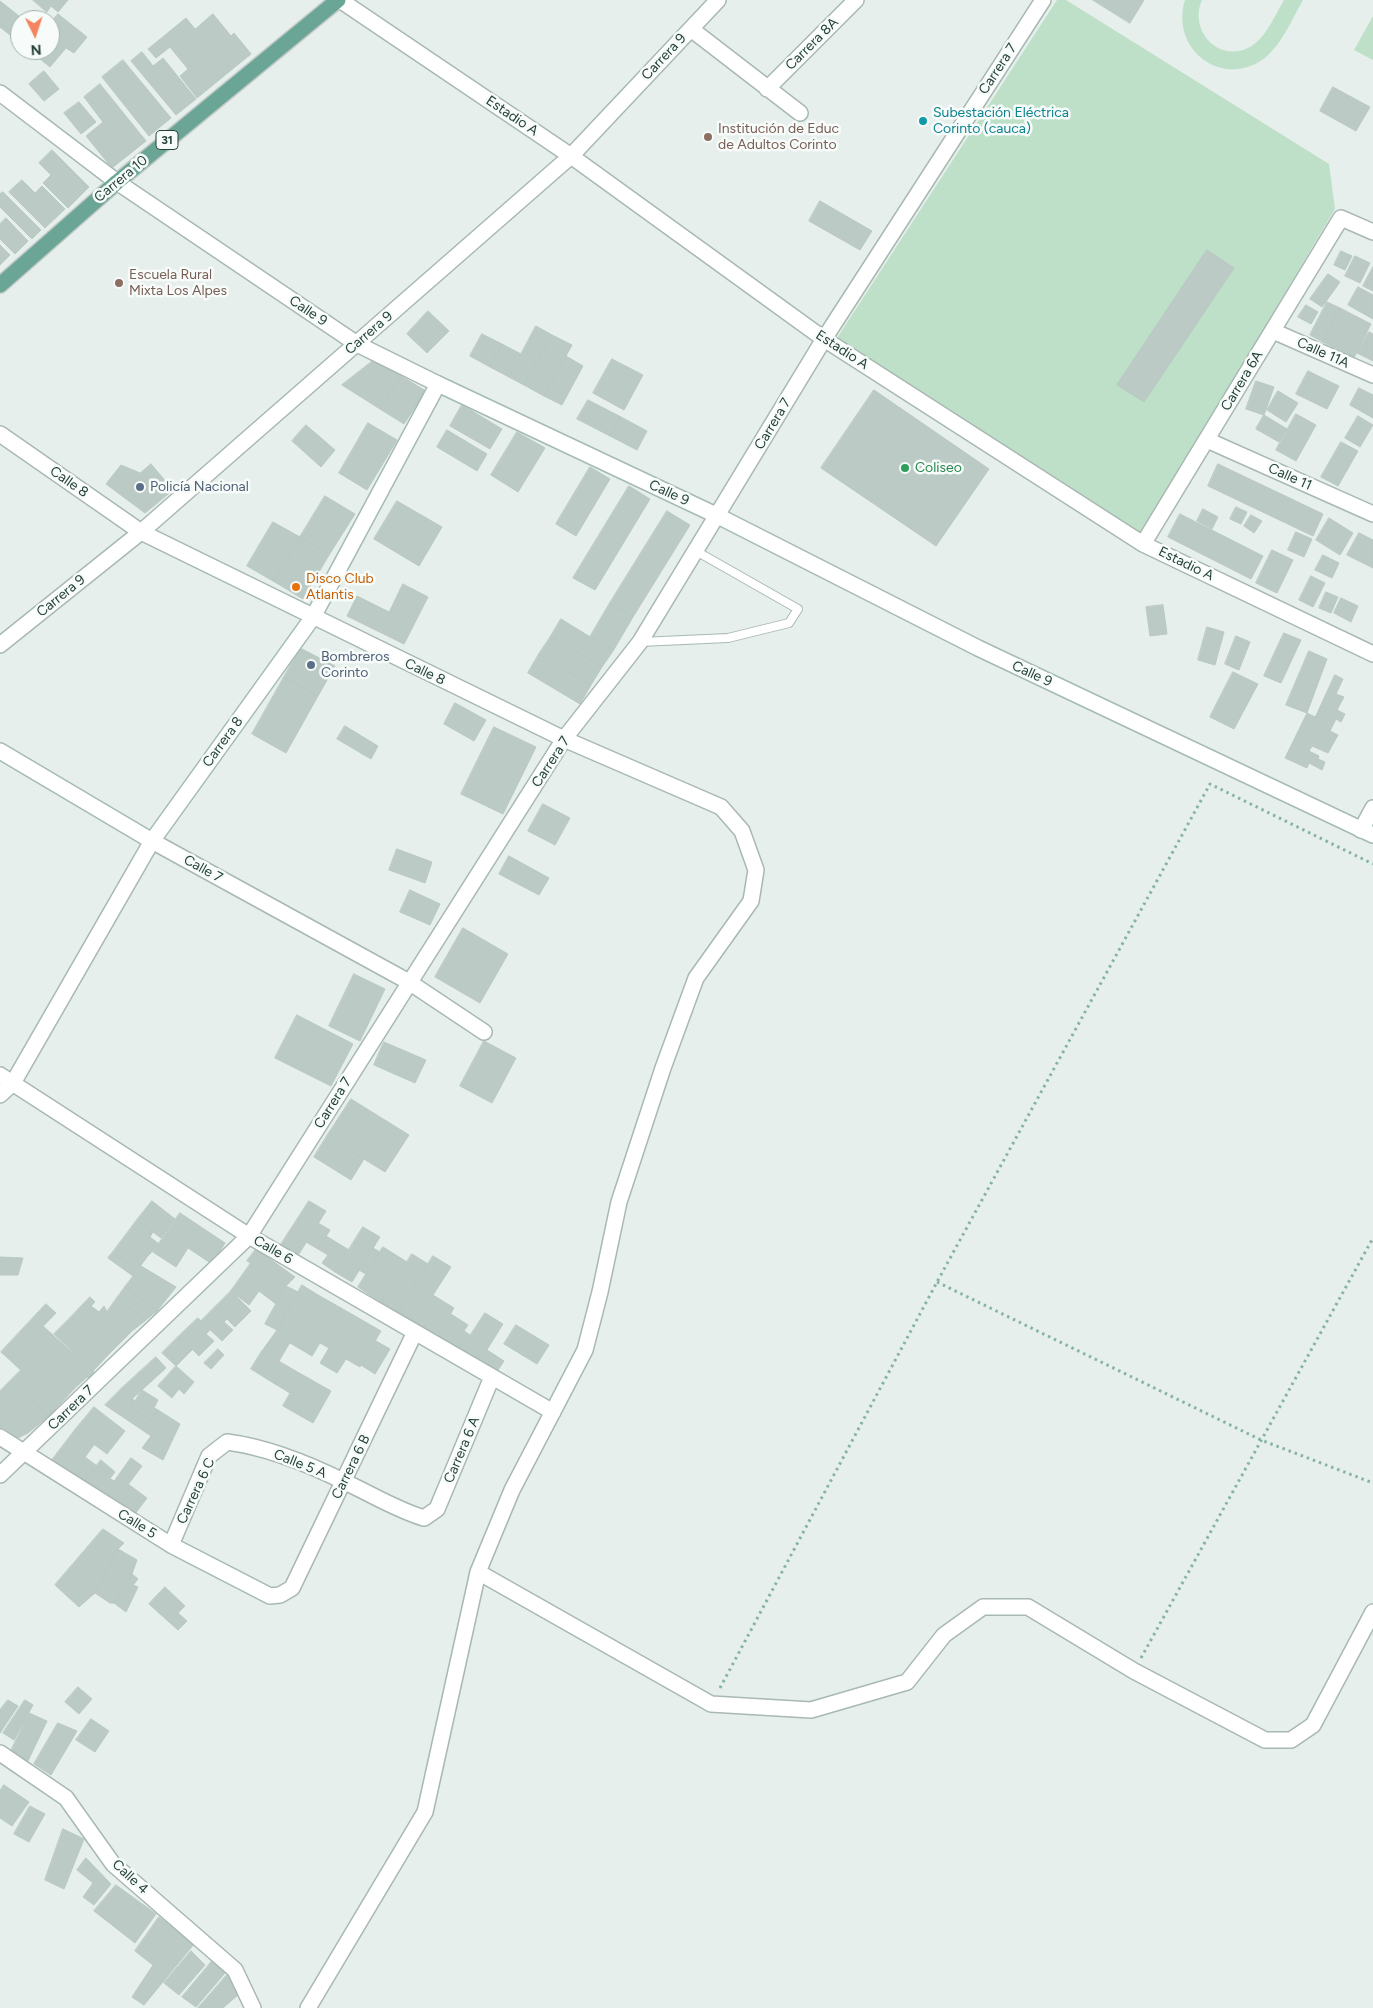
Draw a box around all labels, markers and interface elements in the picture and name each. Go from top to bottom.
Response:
north arrow [10,10,60,60]
street label: Carrera 8A [782,14,842,74]
street label: Carrera 9 [638,30,690,84]
street label: Carrera 7 [975,40,1021,98]
text: N [30,41,42,58]
street label: Estadio A [483,92,541,140]
place label: Subestación Eléctrica Corinto (cauca) [933,105,1069,138]
marker: Subestación Eléctrica Corinto (cauca) [917,115,929,127]
place label: Institución de Educ de Adultos Corinto [718,121,839,154]
road number: 31 [156,130,178,150]
marker: Institución de Educ de Adultos Corinto [702,131,714,143]
street label: Carrera 10 [91,152,151,206]
place label: Escuela Rural Mixta Los Alpes [129,267,227,300]
marker: Escuela Rural Mixta Los Alpes [113,277,125,289]
street label: Calle 9 [286,292,330,330]
street label: Carrera 9 [342,308,396,358]
street label: Estadio A [812,327,872,373]
street label: Calle 11A [1294,334,1352,372]
street label: Carrera 6A [1218,348,1266,414]
street label: Carrera 7 [751,395,795,453]
place label: Coliseo [915,460,962,476]
street label: Calle 11 [1266,460,1314,494]
marker: Coliseo [899,462,911,474]
street label: Calle 8 [47,463,91,501]
street label: Calle 9 [646,476,692,510]
place label: Policía Nacional [150,479,249,495]
marker: Policía Nacional [134,481,146,493]
street label: Estadio A [1155,543,1217,585]
street label: Carrera 9 [33,571,89,621]
place label: Disco Club Atlantis [306,571,374,604]
marker: Disco Club Atlantis [290,581,302,593]
place label: Bombreros Corinto [321,649,390,682]
street label: Calle 8 [402,655,448,689]
street label: Calle 9 [1009,657,1055,691]
marker: Bombreros Corinto [305,659,317,671]
street label: Carrera 8 [199,713,247,771]
street label: Carrera 7 [528,733,574,791]
street label: Calle 7 [181,851,225,887]
street label: Carrera 7 [311,1074,355,1132]
street label: Calle 6 [250,1232,296,1268]
street label: Carrera 7 [45,1382,97,1434]
street label: Carrera 6 A [440,1414,484,1486]
street label: Carrera 6 B [328,1432,374,1502]
street label: Calle 5 A [271,1446,329,1482]
street label: Carrera 6 C [173,1455,219,1527]
street label: Calle 5 [115,1506,159,1542]
street label: Calle 4 [108,1856,152,1898]

